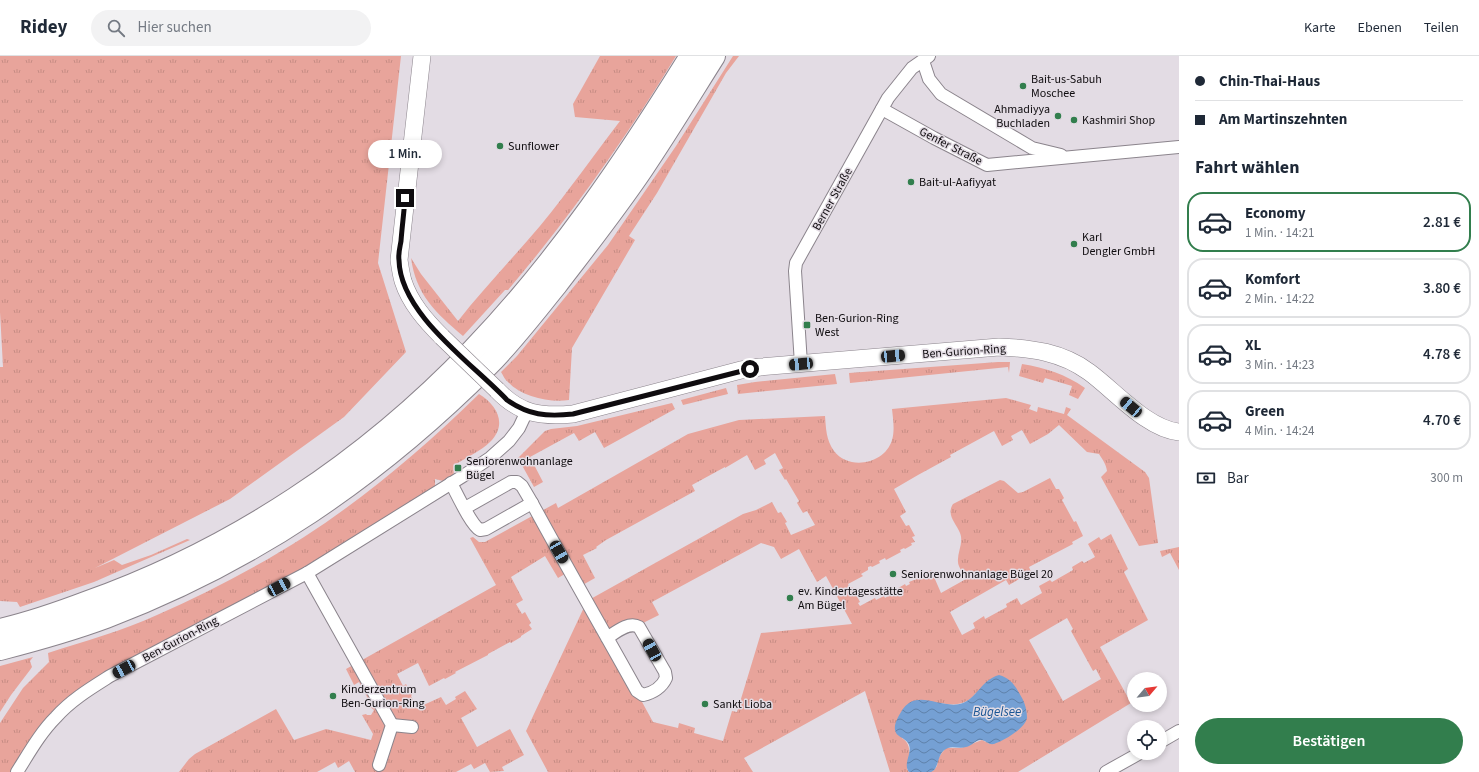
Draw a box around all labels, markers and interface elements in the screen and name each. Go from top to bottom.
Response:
search box [91,10,371,46]
text: Ridey [20,14,67,41]
icon: search [105,17,127,39]
text: Hier suchen [137,17,212,38]
text: Karte [1304,18,1336,38]
text: Ebenen [1358,18,1402,38]
text: Teilen [1424,18,1459,38]
place label: Bait-us-Sabuh Moschee [1031,71,1102,102]
text: Chin-Thai-Haus [1219,71,1320,92]
marker: Bait-us-Sabuh Moschee [1018,81,1028,91]
place label: Ahmadiyya Buchladen [994,101,1050,132]
text: Am Martinszehnten [1219,109,1347,130]
marker: Ahmadiyya Buchladen [1053,111,1063,121]
place label: Kashmiri Shop [1082,112,1155,129]
marker: Kashmiri Shop [1069,115,1079,125]
street label: Genfer Straße [916,123,985,170]
place label: Sunflower [508,138,560,155]
callout: 1 Min. [368,140,442,168]
marker: Sunflower [495,141,505,151]
text: 1 Min. [388,145,422,163]
text: Fahrt wählen [1195,155,1300,180]
street label: Berner Straße [808,165,857,234]
place label: Bait-ul-Aafiyyat [919,174,996,191]
marker: Bait-ul-Aafiyyat [906,177,916,187]
route end [396,189,414,207]
text: Economy [1245,203,1306,224]
icon: car [1197,204,1233,240]
text: 2.81 € [1423,212,1461,233]
text: 1 Min. · 14:21 [1245,224,1315,242]
place label: Karl Dengler GmbH [1082,229,1155,260]
marker: Karl Dengler GmbH [1069,239,1079,249]
text: Komfort [1245,269,1300,290]
icon: car [1197,270,1233,306]
text: 3.80 € [1423,278,1461,299]
text: 2 Min. · 14:22 [1245,290,1315,308]
place label: Ben-Gurion-Ring West [815,310,899,341]
marker: Ben-Gurion-Ring West [802,320,812,330]
text: XL [1245,335,1261,356]
icon: car [1197,336,1233,372]
street label: Ben-Gurion-Ring [922,340,1006,363]
text: 4.78 € [1423,344,1461,365]
car [881,349,905,363]
text: 3 Min. · 14:23 [1245,356,1315,374]
car [789,357,813,371]
route start [741,360,759,378]
car [1118,395,1144,419]
text: Green [1245,401,1285,422]
icon: car [1197,402,1233,438]
text: 4.70 € [1423,410,1461,431]
text: 4 Min. · 14:24 [1245,422,1315,440]
place label: Seniorenwohnanlage Bügel [466,453,573,484]
marker: Seniorenwohnanlage Bügel [453,463,463,473]
icon: cash [1195,467,1217,489]
text: Bar [1227,468,1249,489]
text: 300 m [1430,469,1463,487]
car [548,539,570,565]
place label: Seniorenwohnanlage Bügel 20 [901,566,1053,583]
marker: Seniorenwohnanlage Bügel 20 [888,569,898,579]
car [266,576,292,598]
place label: ev. Kindertagesstätte Am Bügel [798,583,903,614]
marker: ev. Kindertagesstätte Am Bügel [785,593,795,603]
street label: Ben-Gurion-Ring [139,612,221,667]
car [641,637,663,663]
car [111,658,137,680]
north arrow [1127,672,1167,712]
map controls [1127,672,1167,760]
place label: Kinderzentrum Ben-Gurion-Ring [341,681,425,712]
marker: Kinderzentrum Ben-Gurion-Ring [328,691,338,701]
place label: Sankt Lioba [713,696,772,713]
marker: Sankt Lioba [700,699,710,709]
water label: Bügelsee [973,703,1021,721]
button: Bestätigen [1195,718,1463,764]
button: locate [1127,720,1167,760]

